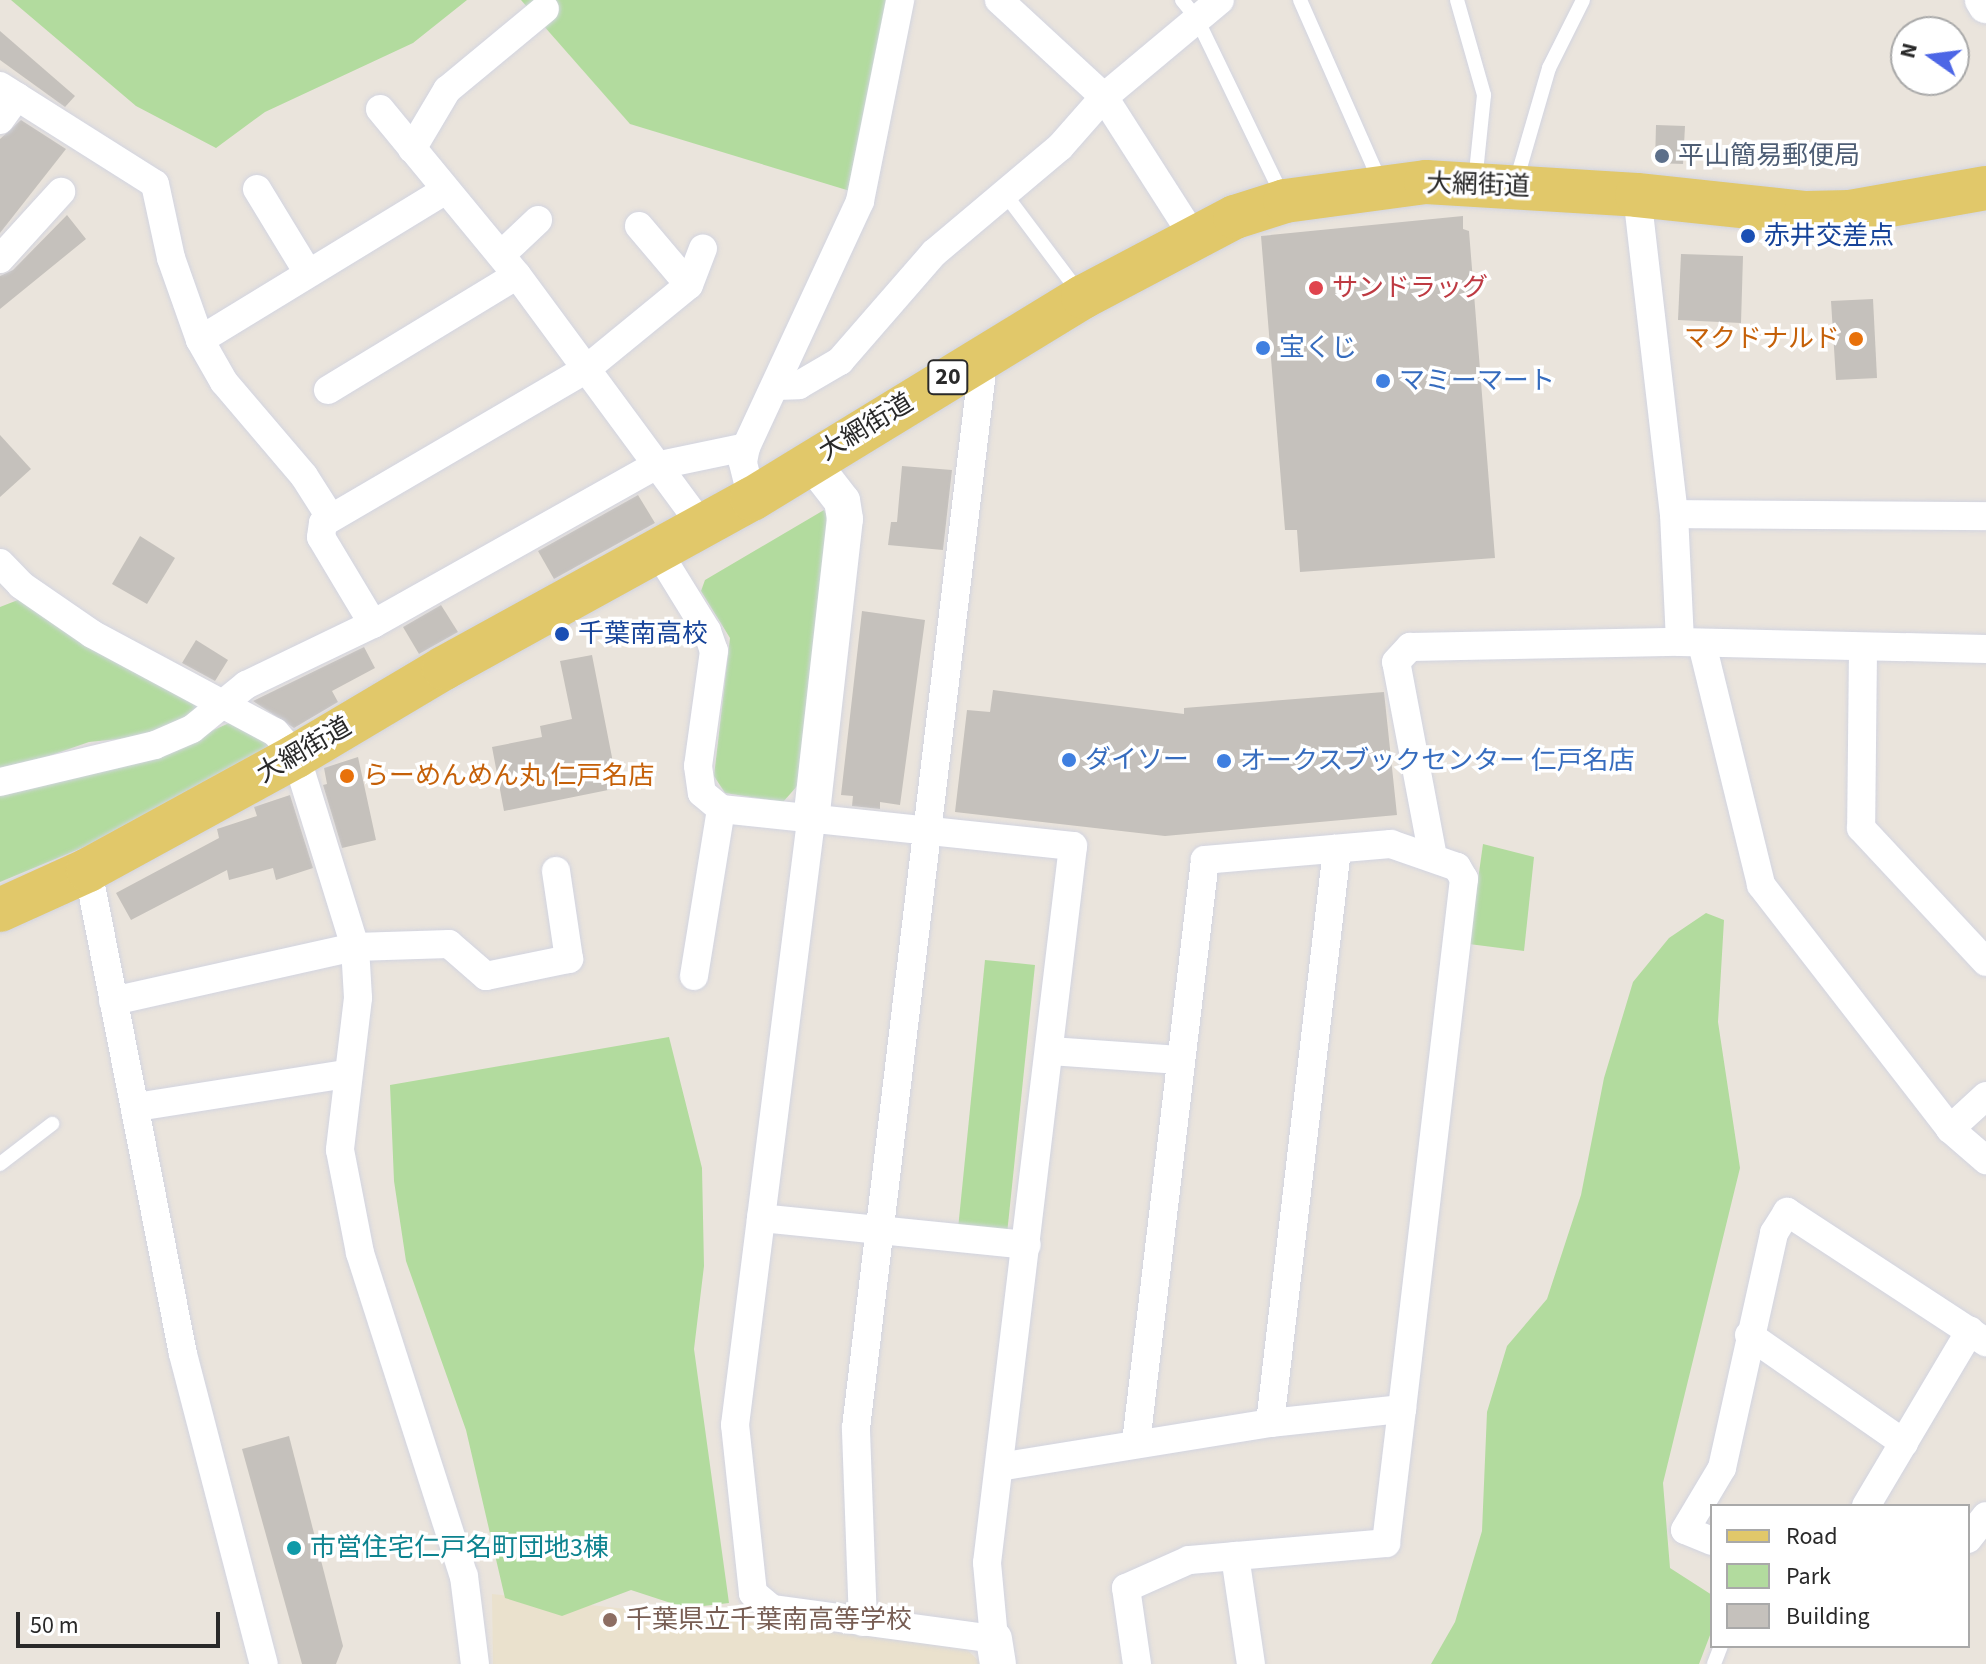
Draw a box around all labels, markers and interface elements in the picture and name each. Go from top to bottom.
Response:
north arrow [1890,16,1970,96]
text: N [1891,40,1926,62]
place label: 平山簡易郵便局 [1678,140,1860,172]
marker: 平山簡易郵便局 [1653,147,1671,165]
street label: 大網街道 [1425,168,1531,202]
place label: 赤井交差点 [1764,220,1894,252]
marker: 赤井交差点 [1739,227,1757,245]
place label: サンドラッグ [1332,272,1488,304]
marker: サンドラッグ [1307,279,1325,297]
place label: マクドナルド [1684,323,1840,355]
marker: マクドナルド [1847,330,1865,348]
place label: 宝くじ [1279,332,1357,364]
marker: 宝くじ [1254,339,1272,357]
road number: 20 [926,357,970,397]
place label: マミーマート [1399,365,1555,397]
marker: マミーマート [1374,372,1392,390]
street label: 大網街道 [813,387,919,467]
place label: 千葉南高校 [578,618,708,650]
marker: 千葉南高校 [553,625,571,643]
street label: 大網街道 [251,710,357,790]
place label: ダイソー [1085,744,1189,776]
place label: オークスブックセンター 仁戸名店 [1240,745,1635,777]
marker: ダイソー [1060,751,1078,769]
marker: オークスブックセンター 仁戸名店 [1215,752,1233,770]
place label: らーめんめん丸 仁戸名店 [363,760,654,792]
marker: らーめんめん丸 仁戸名店 [338,767,356,785]
legend [1710,1504,1970,1648]
text: Road [1786,1519,1838,1554]
place label: 市営住宅仁戸名町団地3棟 [310,1532,609,1564]
marker: 市営住宅仁戸名町団地3棟 [285,1539,303,1557]
text: Park [1786,1559,1831,1594]
scale bar [20,1596,224,1646]
text: Building [1786,1599,1870,1634]
place label: 千葉県立千葉南高等学校 [626,1604,912,1636]
text: 50 m [30,1608,79,1643]
marker: 千葉県立千葉南高等学校 [601,1611,619,1629]

